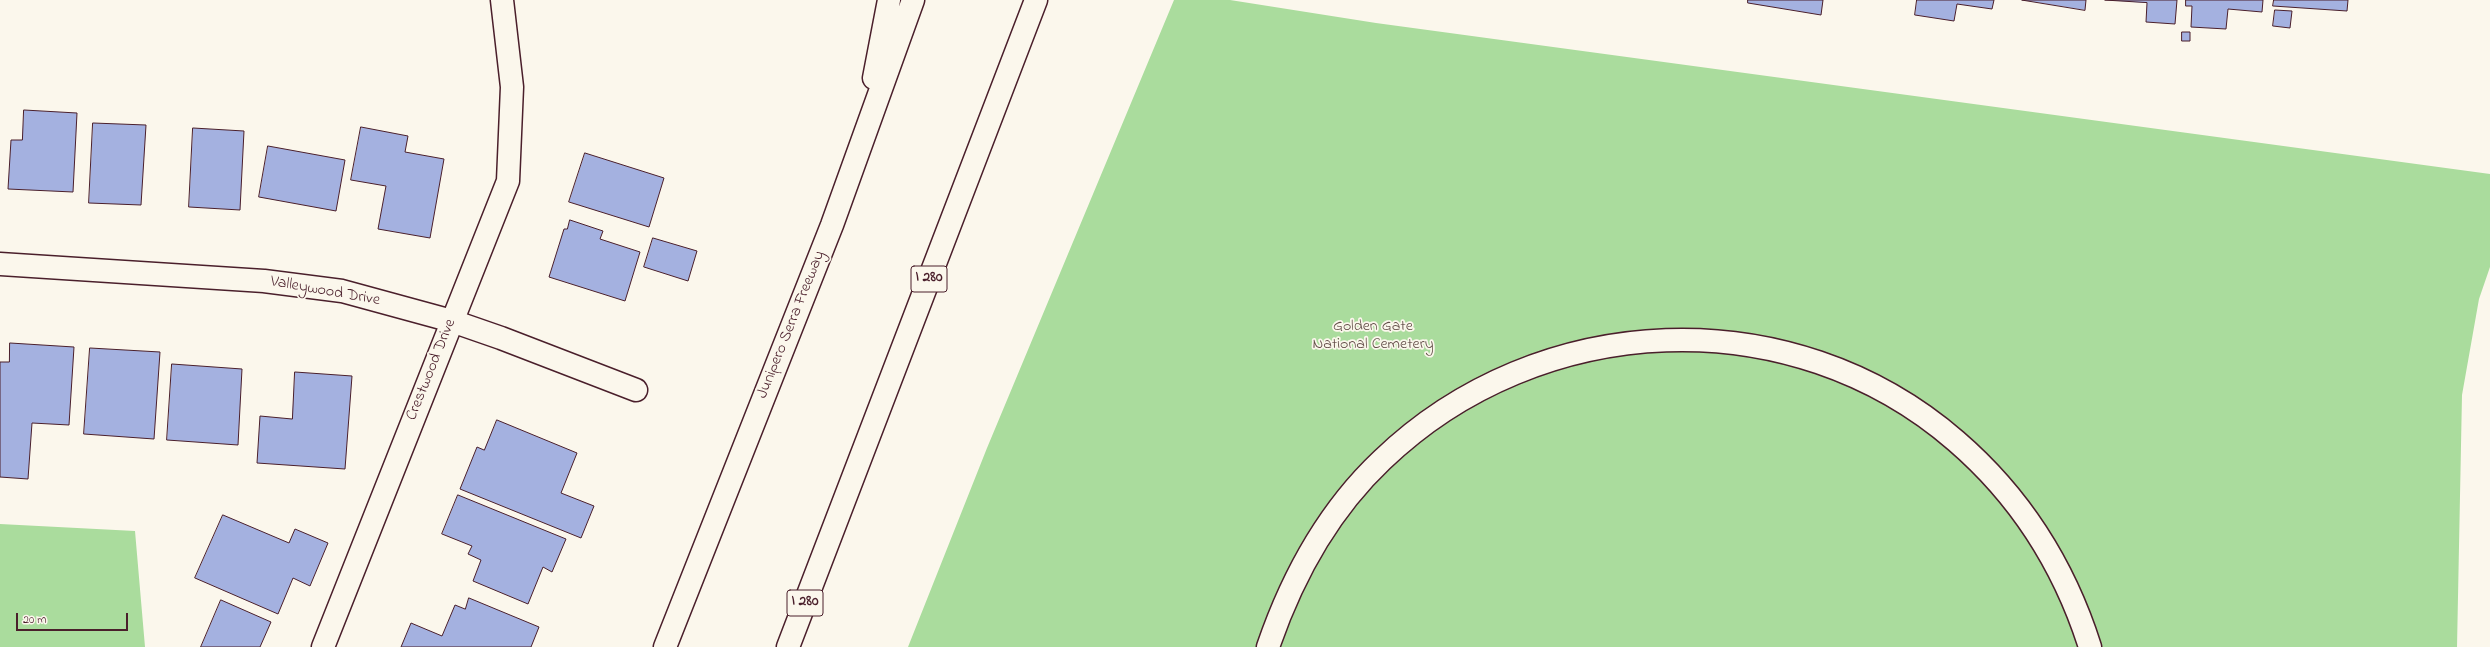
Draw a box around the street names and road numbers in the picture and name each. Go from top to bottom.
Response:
street label: Junipero Serra Freeway [754,249,830,401]
road number: I 280 [911,266,947,292]
street label: Valleywood Drive [269,273,381,311]
street label: Crestwood Drive [403,316,461,424]
road number: I 280 [787,590,823,616]

